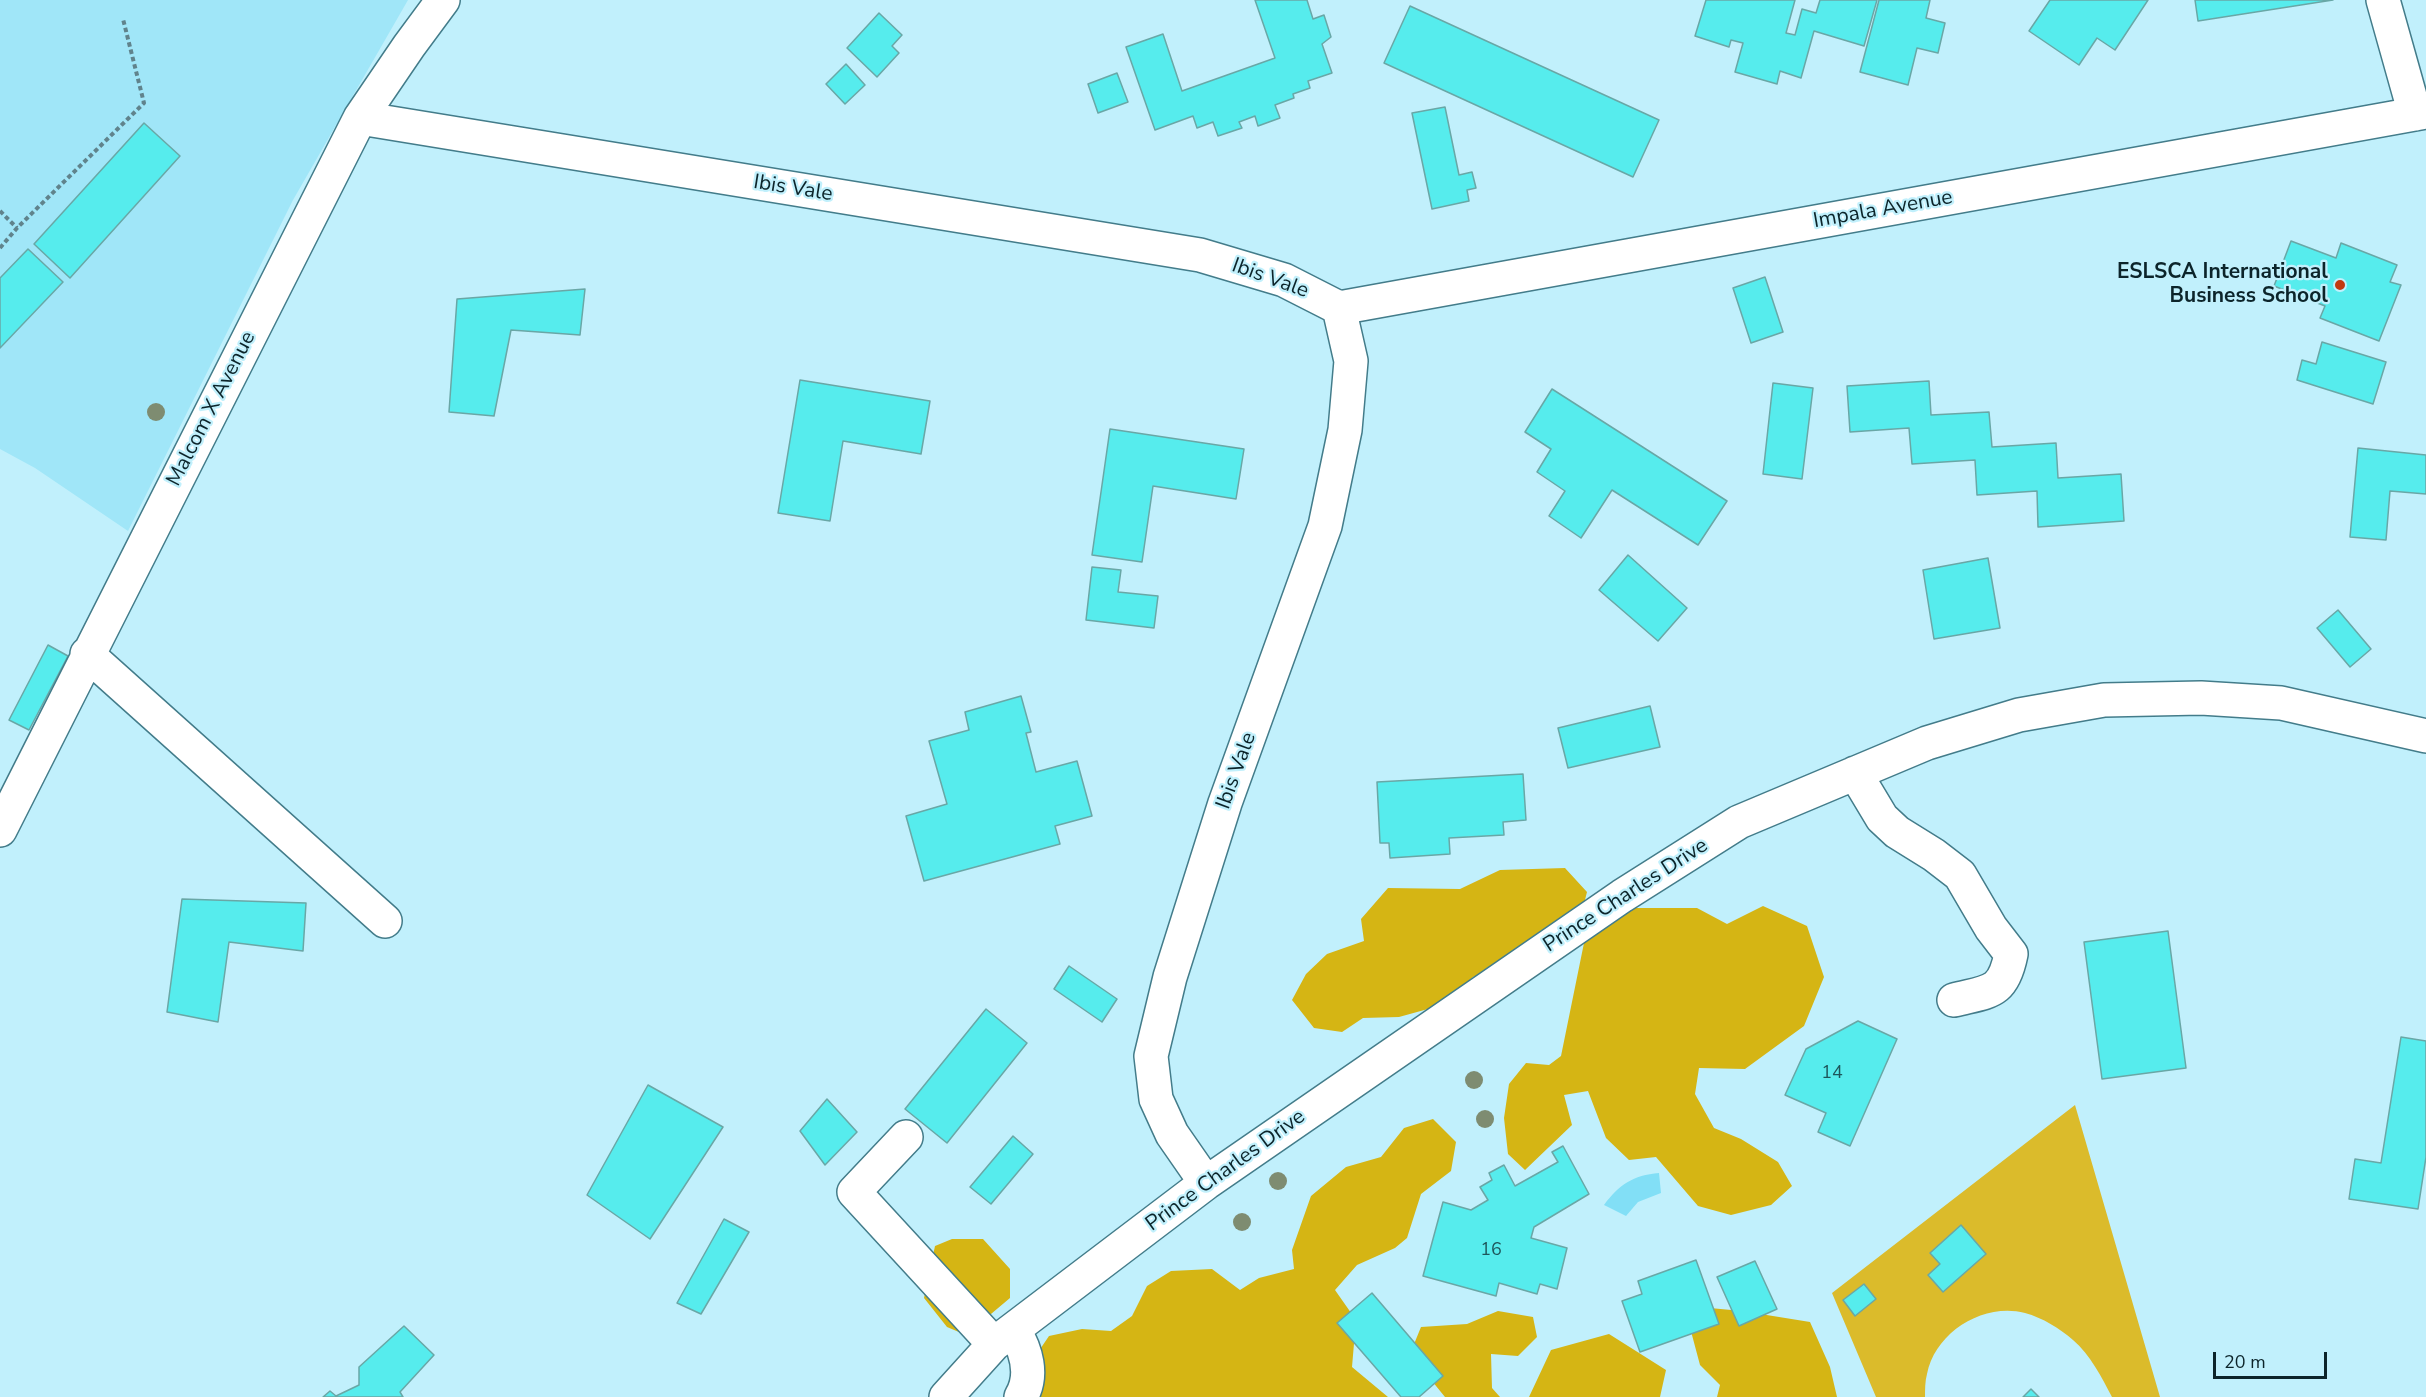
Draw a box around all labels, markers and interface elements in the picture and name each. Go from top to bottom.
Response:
street label: Ibis Vale [752,170,834,208]
street label: Impala Avenue [1811,185,1955,235]
street label: Ibis Vale [1228,254,1312,304]
place label: ESLSCA International Business School [2117,260,2328,310]
marker: ESLSCA International Business School [2333,278,2347,292]
street label: Malcom X Avenue [162,327,262,491]
street label: Ibis Vale [1212,729,1262,813]
street label: Prince Charles Drive [1539,833,1713,959]
house number: 14 [1821,1063,1843,1085]
street label: Prince Charles Drive [1141,1105,1311,1237]
house number: 16 [1480,1240,1502,1262]
scale bar [2216,1340,2330,1378]
text: 20 m [2224,1350,2266,1374]

